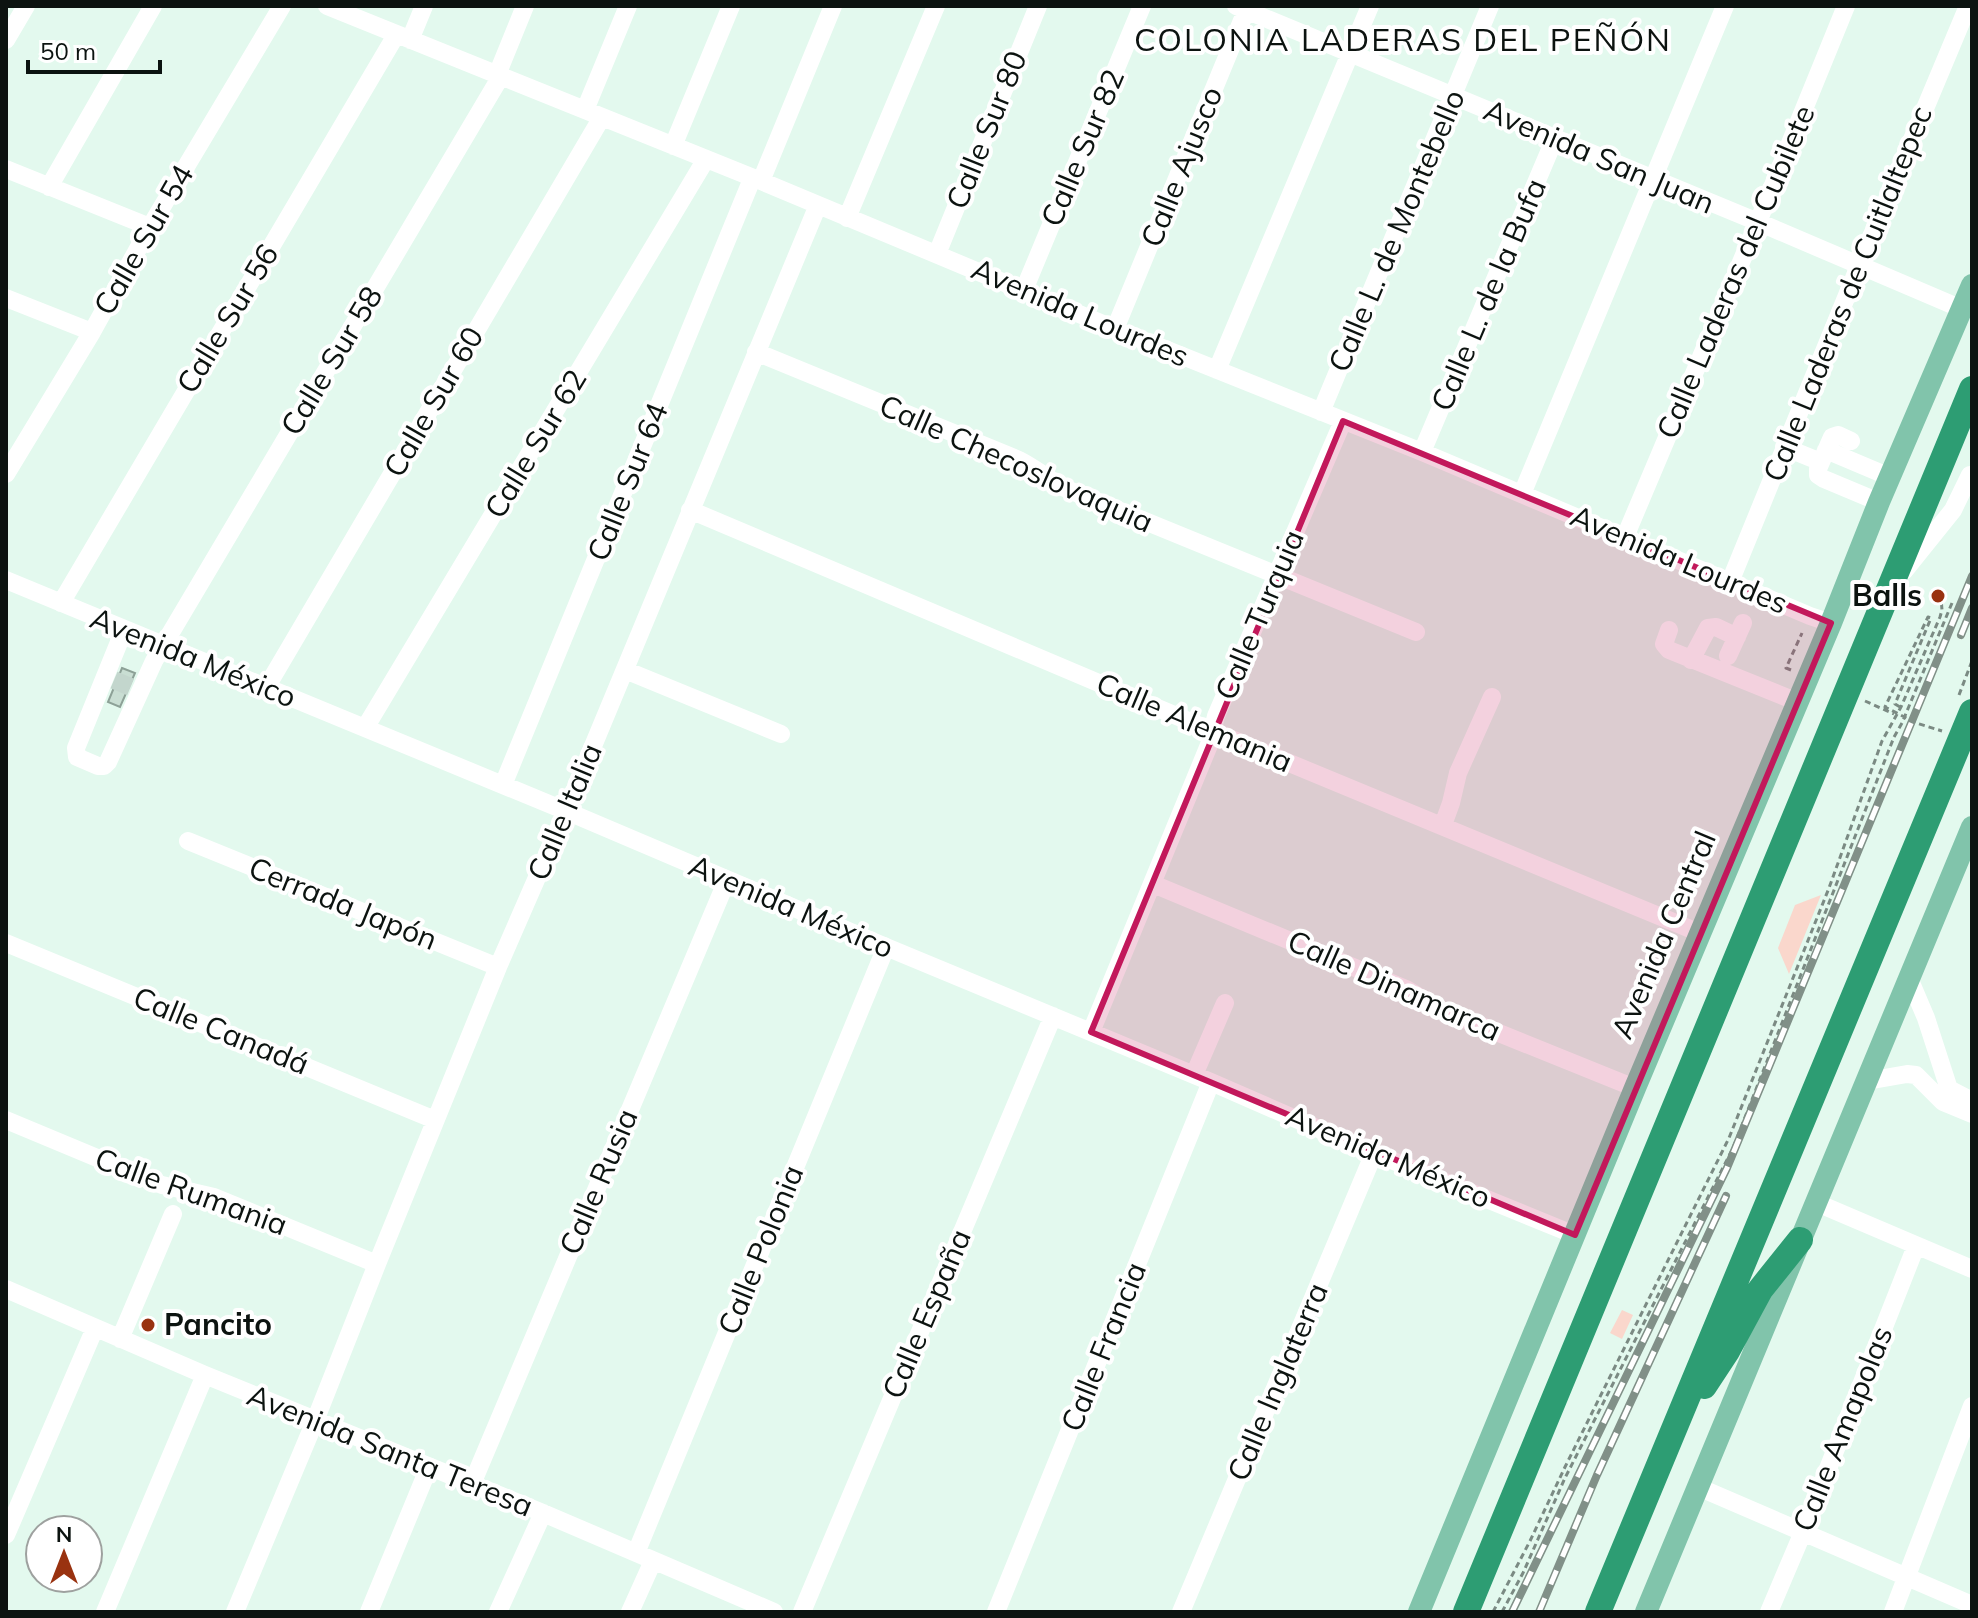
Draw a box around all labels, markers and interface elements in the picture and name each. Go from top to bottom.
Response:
district label: COLONIA LADERAS DEL PEÑÓN [1134,19,1672,59]
scale bar [28,24,160,74]
text: 50 m [40,36,96,66]
street label: Calle Sur 80 [937,45,1035,214]
street label: Calle Sur 82 [1032,63,1132,232]
street label: Calle Ajusco [1132,81,1230,252]
street label: Calle L. de Montebello [1319,84,1473,377]
street label: Avenida San Juan [1478,90,1720,222]
street label: Calle Laderas del Cubilete [1648,99,1823,444]
street label: Calle Laderas de Cuitlaltepec [1754,100,1940,487]
street label: Calle Sur 54 [85,158,201,321]
street label: Calle L. de la Bufa [1422,173,1554,416]
street label: Calle Sur 56 [168,237,286,400]
street label: Avenida Lourdes [966,249,1195,375]
street label: Calle Sur 58 [272,279,390,442]
street label: Calle Sur 60 [375,320,491,483]
street label: Calle Sur 62 [476,362,594,525]
street label: Calle Checoslovaquia [874,386,1159,541]
street label: Calle Sur 64 [578,397,676,566]
street label: Avenida Lourdes [1565,496,1794,622]
street label: Calle Turquia [1206,524,1312,705]
place label: Balls [1852,576,1922,614]
marker: Balls [1929,587,1947,605]
street label: Avenida México [85,599,302,716]
street label: Calle Alemania [1091,664,1298,780]
street label: Calle Italia [518,737,610,886]
street label: Avenida Central [1602,825,1724,1044]
street label: Avenida México [683,846,899,966]
street label: Cerrada Japón [244,848,443,958]
street label: Calle Dinamarca [1282,921,1507,1049]
street label: Calle Canadá [128,978,315,1083]
street label: Avenida México [1280,1096,1496,1216]
street label: Calle Rusia [550,1103,646,1260]
street label: Calle Rumania [90,1139,293,1243]
street label: Calle Polonia [709,1159,811,1340]
street label: Calle España [873,1223,979,1404]
street label: Calle Francia [1052,1256,1154,1437]
street label: Calle Inglaterra [1218,1277,1336,1486]
place label: Pancito [164,1305,272,1343]
marker: Pancito [139,1316,157,1334]
street label: Calle Amapolas [1784,1320,1901,1537]
street label: Avenida Santa Teresa [242,1375,539,1525]
north arrow [24,1514,104,1594]
text: N [56,1520,72,1548]

